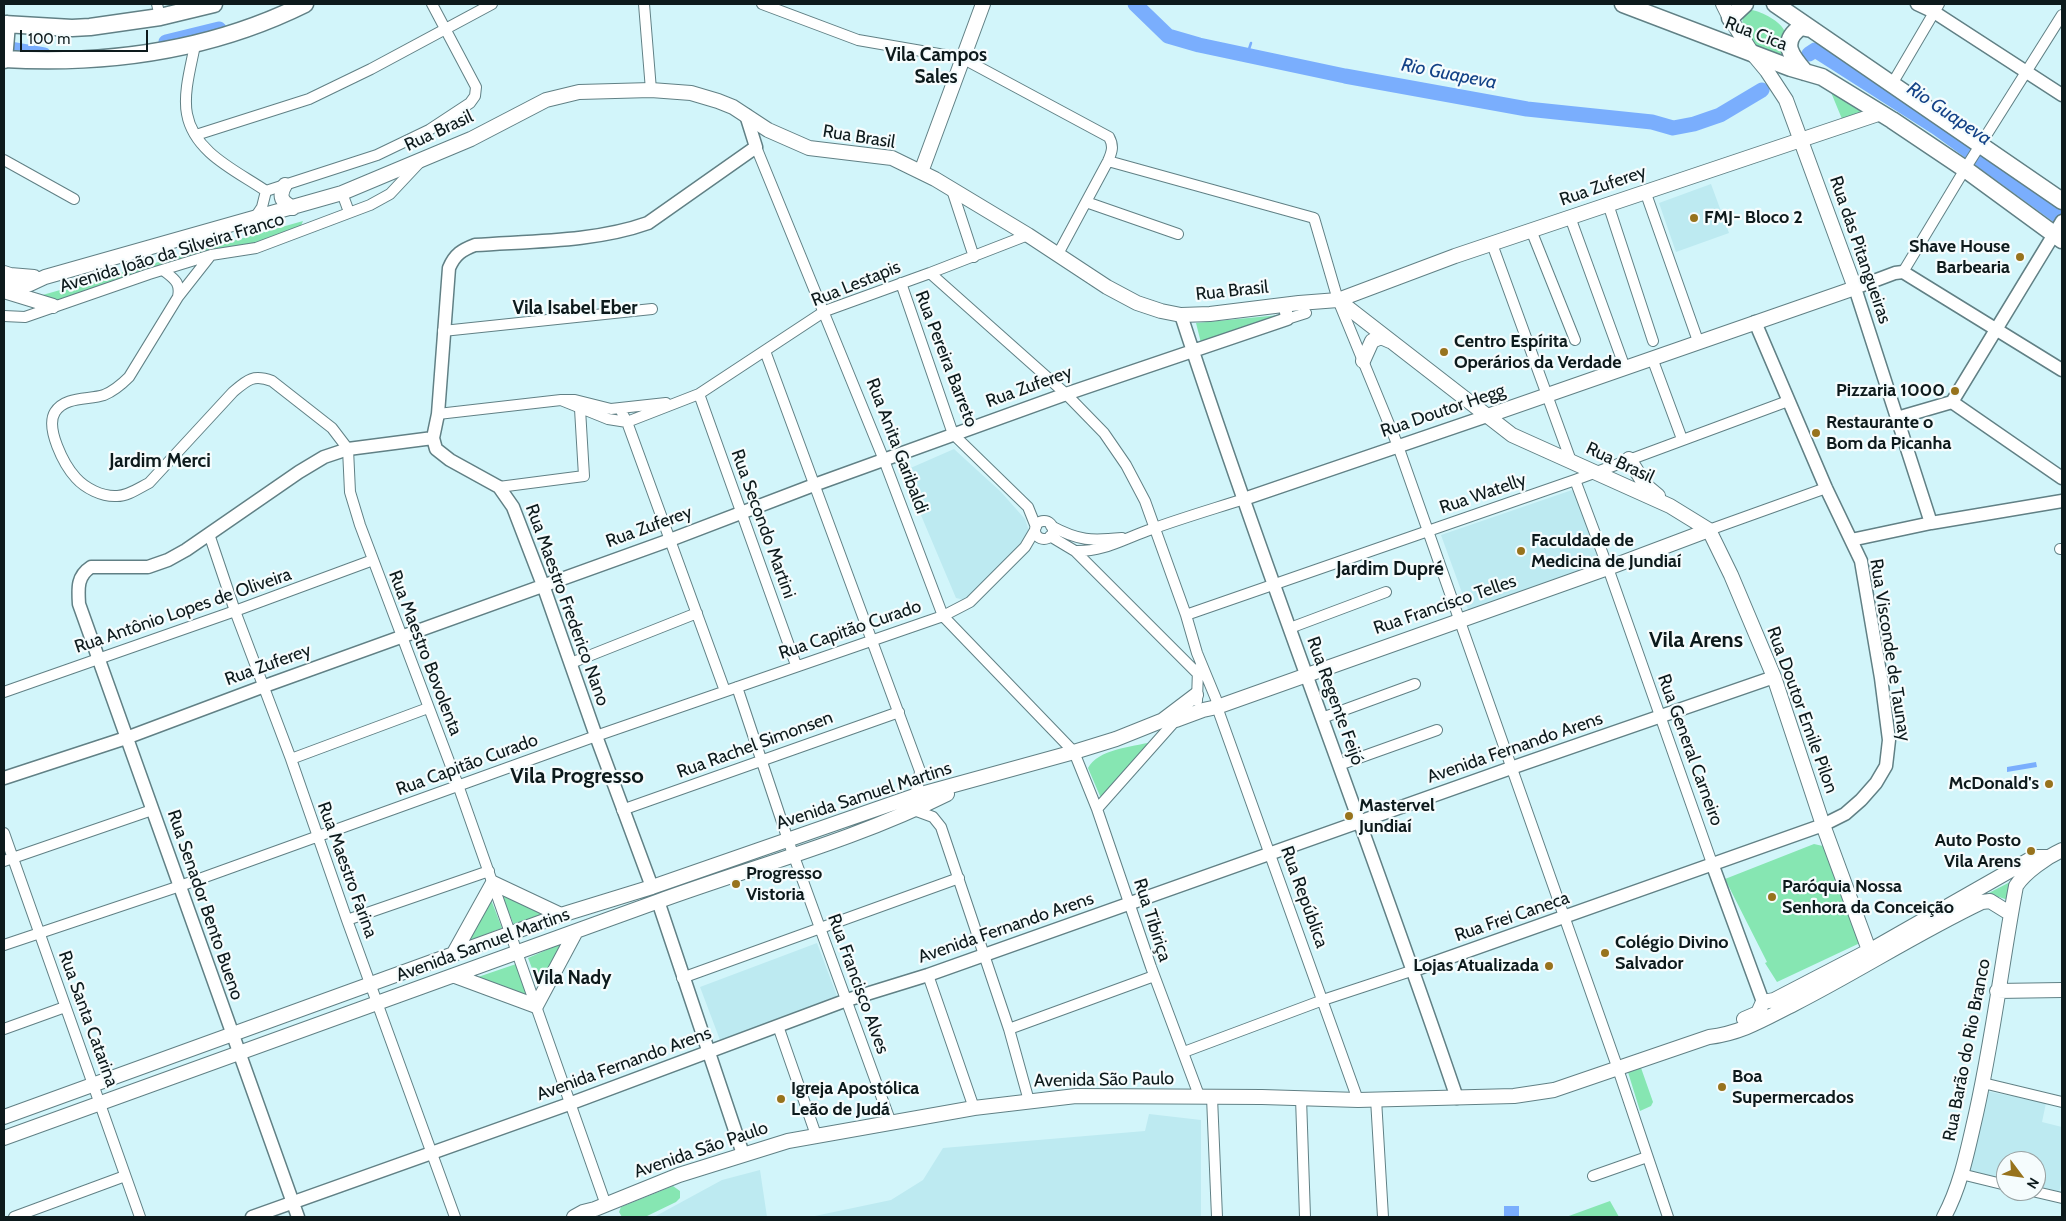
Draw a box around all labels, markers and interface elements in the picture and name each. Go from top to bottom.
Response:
street label: Rua Cica [1722,12,1790,56]
scale bar [22,20,150,52]
text: 100 m [28,30,70,48]
district label: Vila Campos Sales [885,44,987,88]
water label: Rio Guapeva [1399,54,1499,94]
water label: Rio Guapeva [1903,77,1995,151]
street label: Rua Brasil [401,106,477,156]
street label: Rua Brasil [821,121,897,153]
street label: Rua Zuferey [1557,161,1649,211]
street label: Rua das Pitangueiras [1825,173,1895,327]
place label: FMJ- Bloco 2 [1704,207,1803,229]
street label: Avenida João da Silveira Franco [57,209,287,297]
marker: FMJ- Bloco 2 [1688,212,1700,224]
place label: Shave House Barbearia [1909,236,2010,278]
marker: Shave House Barbearia [2014,251,2026,263]
street label: Rua Lestapis [808,256,904,312]
street label: Rua Brasil [1195,276,1269,306]
street label: Rua Pereira Barreto [910,288,982,430]
district label: Vila Isabel Eber [512,297,638,319]
place label: Centro Espírita Operários da Verdade [1454,331,1621,374]
marker: Centro Espírita Operários da Verdade [1438,346,1450,358]
street label: Rua Zuferey [983,361,1075,413]
street label: Rua Anita Garibaldi [861,375,933,517]
street label: Rua Doutor Hegg [1378,380,1508,442]
place label: Pizzaria 1000 [1836,380,1945,402]
marker: Pizzaria 1000 [1949,385,1961,397]
place label: Restaurante o Bom da Picanha [1826,412,1951,454]
marker: Restaurante o Bom da Picanha [1810,427,1822,439]
street label: Rua Brasil [1582,438,1658,488]
street label: Rua Secondo Martini [726,447,800,601]
district label: Jardim Merci [109,450,211,472]
street label: Rua Watelly [1437,469,1529,519]
street label: Rua Maestro Frederico Nano [520,501,614,709]
street label: Rua Zuferey [603,501,695,553]
place label: Faculdade de Medicina de Jundiaí [1531,530,1681,572]
marker: Faculdade de Medicina de Jundiaí [1515,545,1527,557]
street label: Rua Visconde de Taunay [1865,557,1915,743]
district label: Jardim Dupré [1336,558,1444,580]
street label: Rua Antônio Lopes de Oliveira [72,564,294,658]
street label: Rua Maestro Bovolenta [384,567,466,739]
street label: Rua Francisco Telles [1371,570,1519,640]
street label: Rua Capitão Curado [776,595,924,665]
street label: Rua Doutor Emile Pilon [1762,624,1842,796]
district label: Vila Arens [1649,628,1743,654]
street label: Rua Regente Feijó [1302,634,1368,768]
street label: Rua Zuferey [222,639,314,691]
street label: Rua General Carneiro [1653,671,1727,829]
street label: Rua Rachel Simonsen [674,707,836,783]
street label: Avenida Fernando Arens [1424,708,1606,788]
street label: Rua Capitão Curado [393,729,541,801]
street label: Avenida Samuel Martins [774,757,954,835]
district label: Vila Progresso [510,764,644,790]
place label: McDonald's [1949,773,2039,795]
marker: McDonald's [2043,778,2055,790]
place label: Mastervel Jundiaí [1359,795,1435,838]
street label: Rua Maestro Farina [312,799,382,941]
street label: Rua Senador Bento Bueno [162,807,248,1003]
marker: Mastervel Jundiaí [1343,810,1355,822]
place label: Auto Posto Vila Arens [1935,830,2021,872]
street label: Rua República [1276,843,1332,951]
marker: Auto Posto Vila Arens [2025,845,2037,857]
place label: Progresso Vistoria [746,863,822,906]
street label: Rua Tibiriça [1128,876,1176,964]
place label: Paróquia Nossa Senhora da Conceição [1782,876,1954,919]
marker: Progresso Vistoria [730,878,742,890]
street label: Rua Frei Caneca [1452,887,1572,947]
street label: Avenida Fernando Arens [915,888,1097,968]
marker: Paróquia Nossa Senhora da Conceição [1766,891,1778,903]
street label: Avenida Samuel Martins [393,904,573,986]
street label: Rua Francisco Alves [823,911,893,1057]
place label: Colégio Divino Salvador [1615,932,1729,974]
marker: Colégio Divino Salvador [1599,947,1611,959]
street label: Rua Santa Catarina [53,948,123,1090]
place label: Lojas Atualizada [1413,955,1539,977]
street label: Rua Barão do Rio Branco [1939,957,1995,1143]
marker: Lojas Atualizada [1543,960,1555,972]
district label: Vila Nady [533,967,611,989]
street label: Avenida Fernando Arens [534,1022,714,1106]
place label: Boa Supermercados [1732,1066,1854,1108]
street label: Avenida São Paulo [1034,1068,1174,1092]
place label: Igreja Apostólica Leão de Judá [791,1078,919,1120]
marker: Boa Supermercados [1716,1081,1728,1093]
marker: Igreja Apostólica Leão de Judá [775,1093,787,1105]
street label: Avenida São Paulo [631,1117,771,1183]
north arrow [1996,1151,2046,1201]
text: N [2023,1174,2043,1192]

